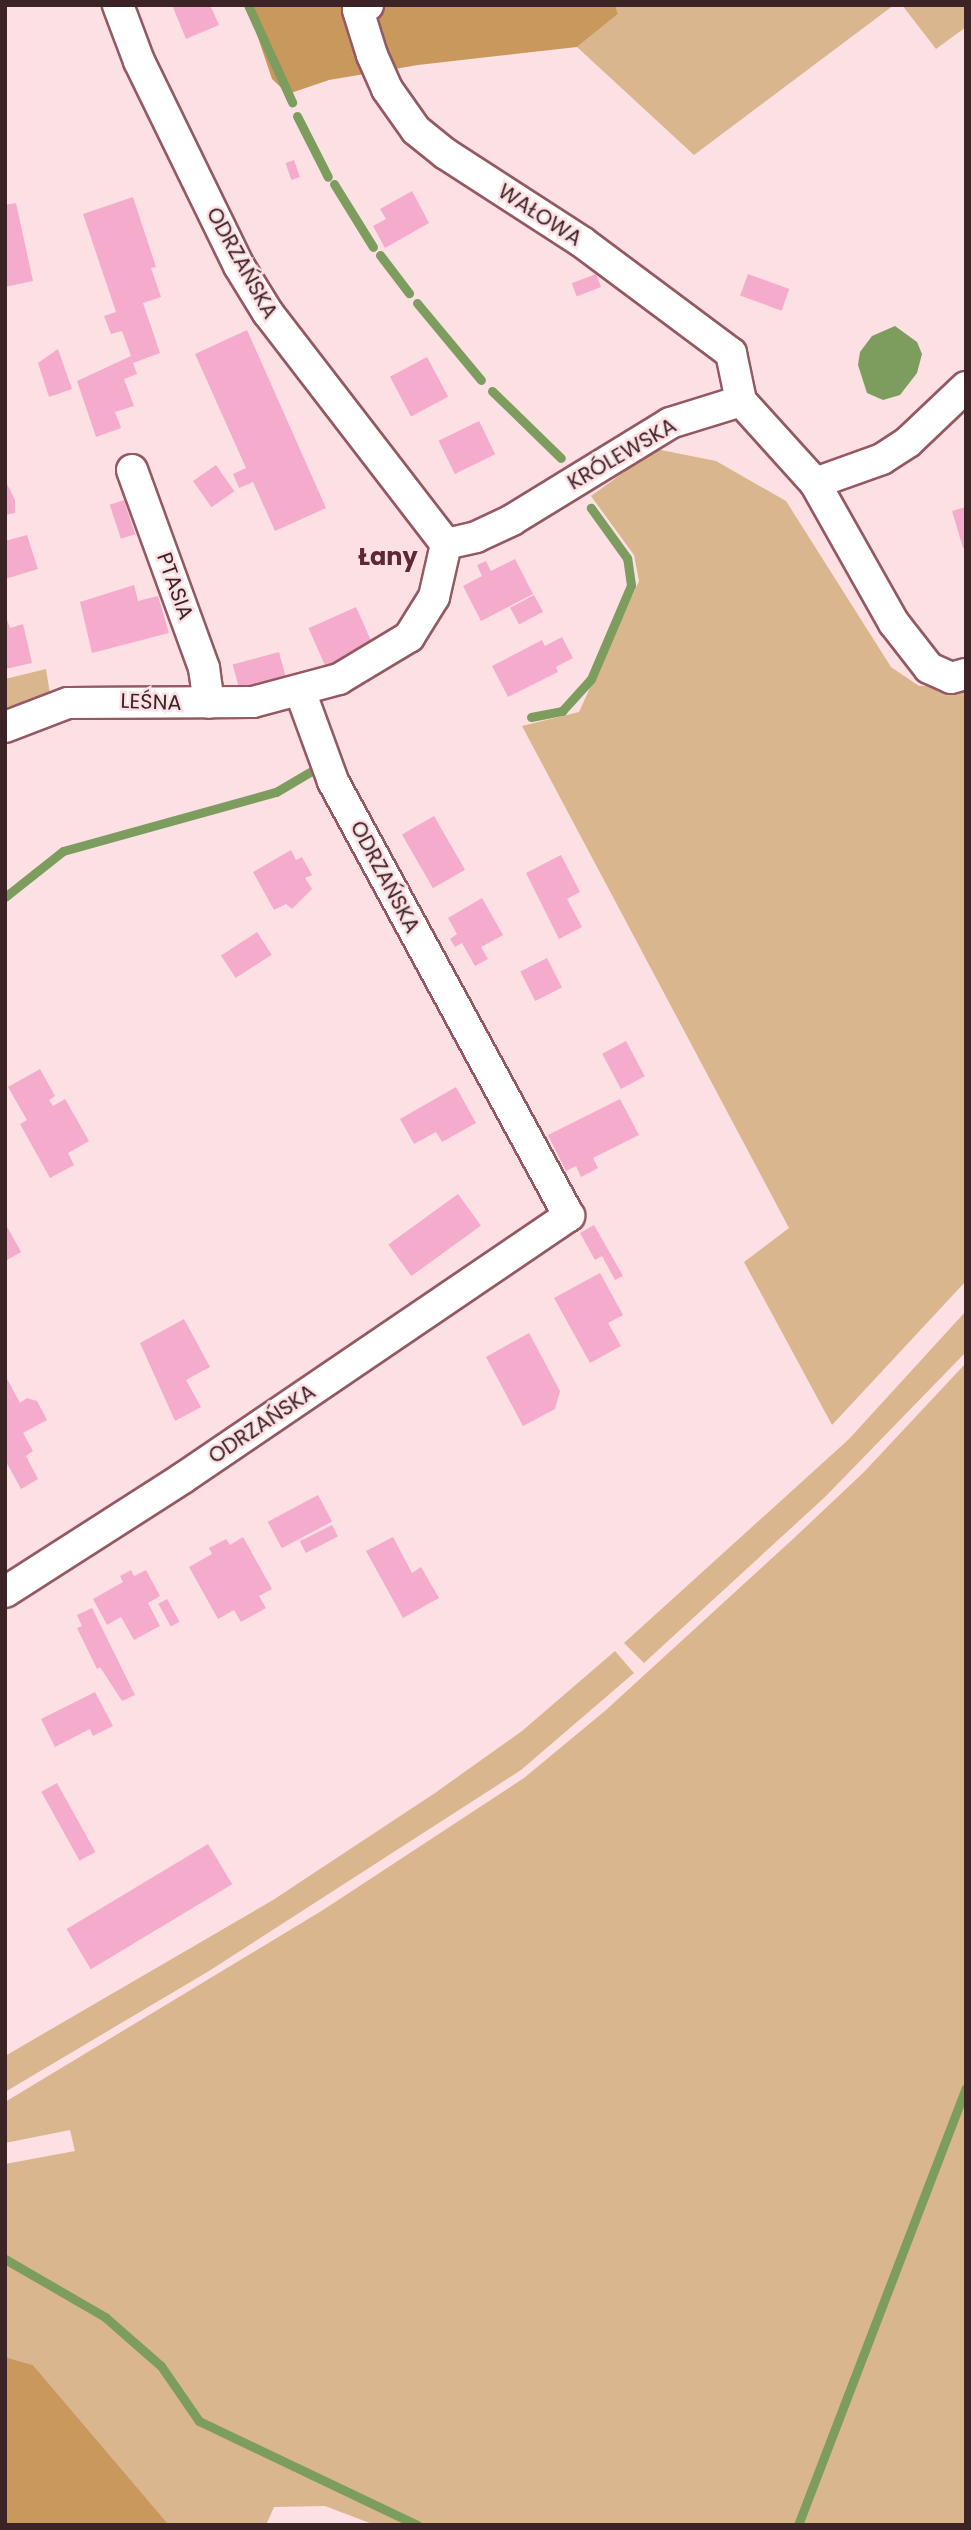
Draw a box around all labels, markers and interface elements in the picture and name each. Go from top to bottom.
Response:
street label: WAŁOWA [493,179,587,251]
street label: ODRZAŃSKA [201,203,283,323]
street label: KRÓLEWSKA [563,413,681,495]
district label: Łany [358,543,418,571]
street label: PTASIA [151,549,199,623]
street label: LEŚNA [120,688,182,716]
street label: ODRZAŃSKA [345,817,425,937]
street label: ODRZAŃSKA [204,1379,320,1469]

